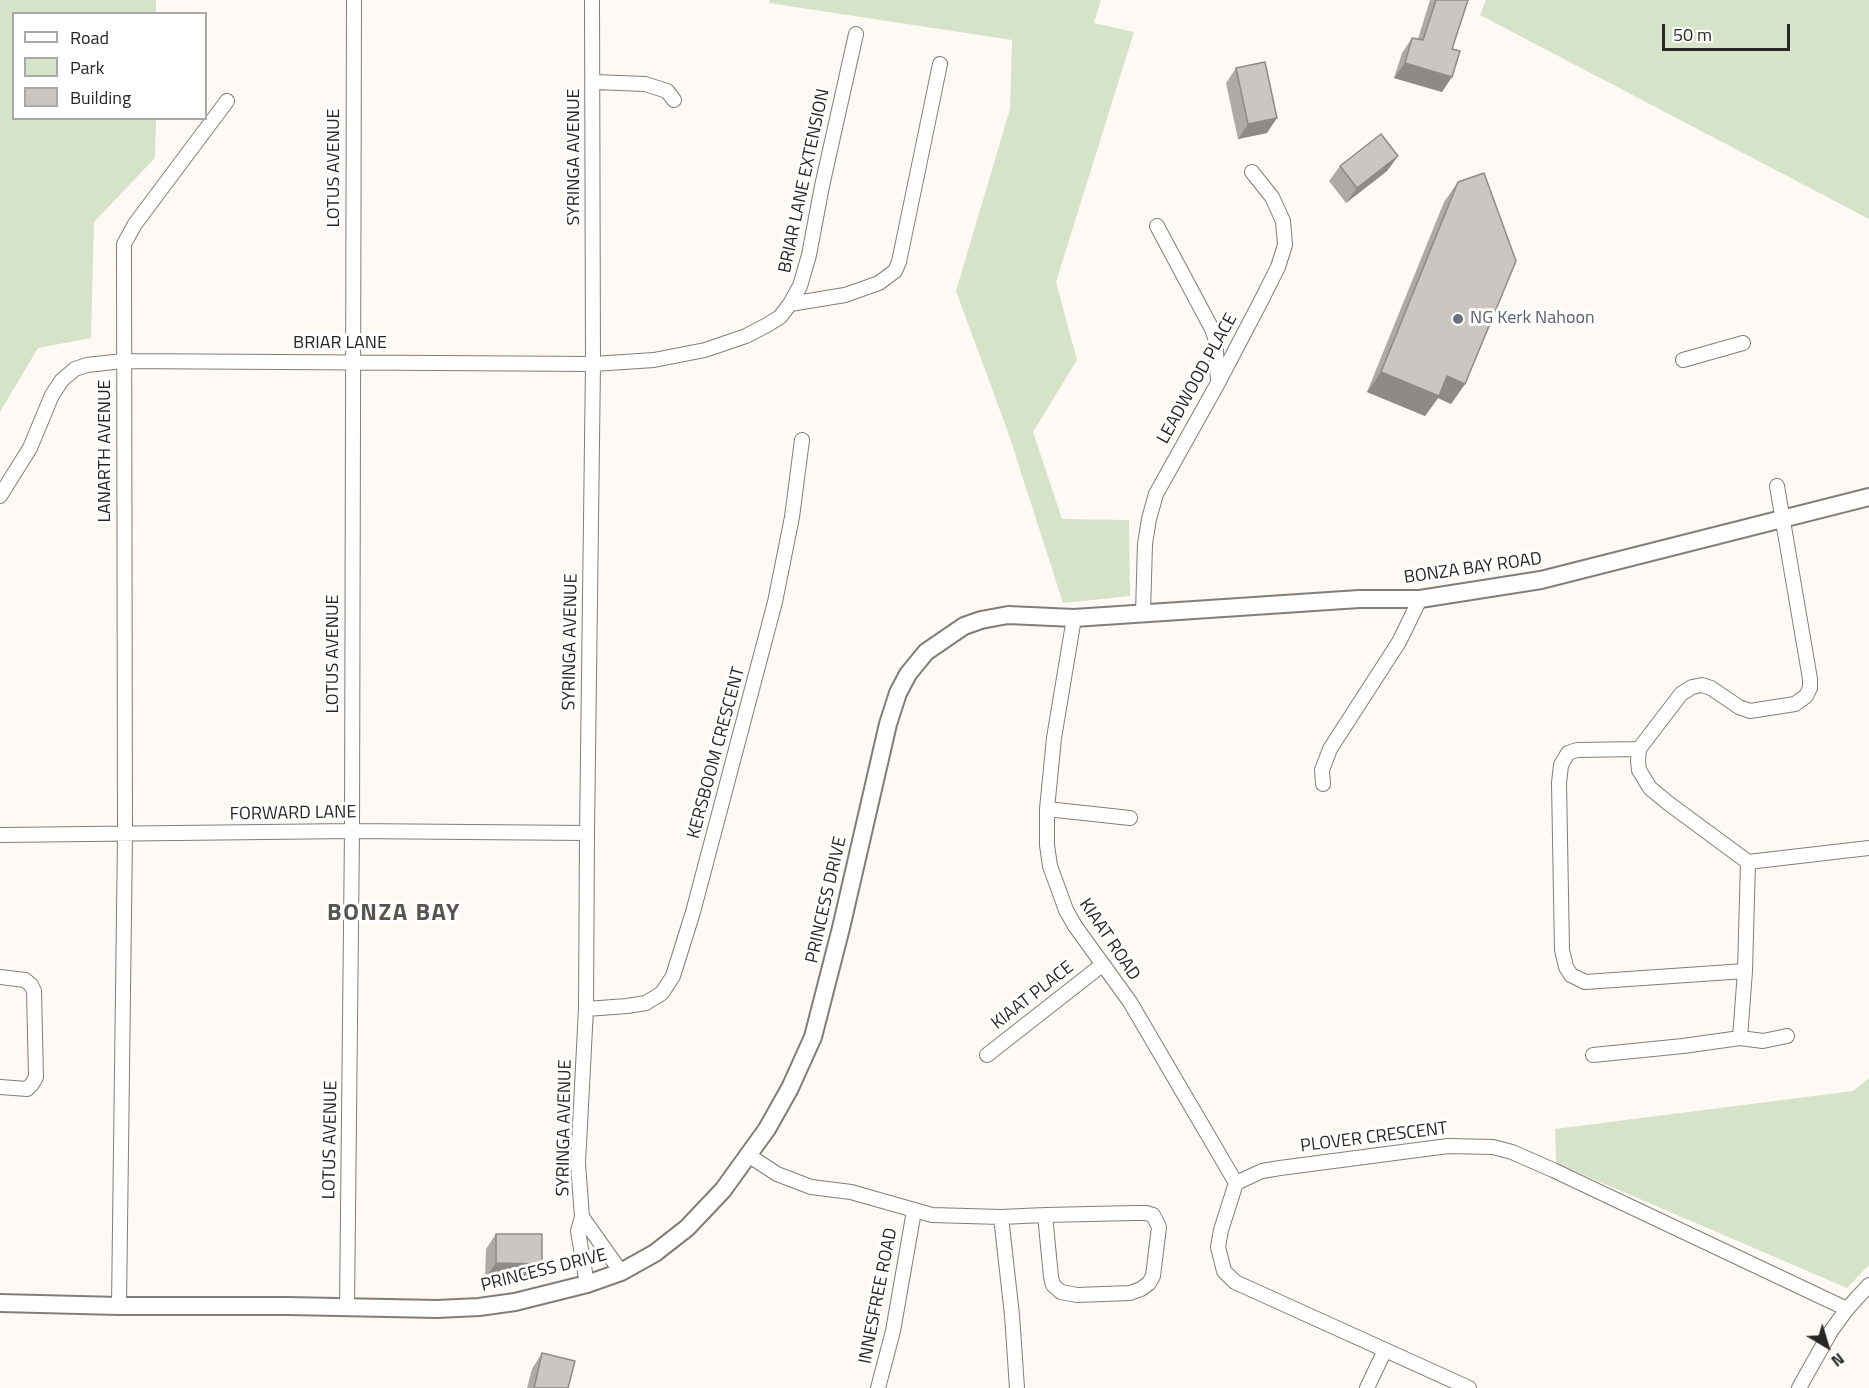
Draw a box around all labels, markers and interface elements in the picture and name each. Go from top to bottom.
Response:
legend [12,12,207,120]
scale bar [1665,12,1792,50]
text: 50 m [1673,21,1712,48]
text: Road [70,24,109,51]
text: Park [70,54,104,81]
text: Building [70,84,131,111]
street label: BRIAR LANE EXTENSION [775,87,835,275]
street label: SYRINGA AVENUE [564,89,586,225]
street label: LOTUS AVENUE [324,109,346,227]
place label: NG Kerk Nahoon [1470,308,1595,330]
street label: LEADWOOD PLACE [1153,310,1243,448]
marker: NG Kerk Nahoon [1451,312,1465,326]
street label: BRIAR LANE [293,333,387,355]
street label: LANARTH AVENUE [95,379,117,523]
street label: BONZA BAY ROAD [1403,549,1543,589]
street label: SYRINGA AVENUE [559,573,583,711]
street label: LOTUS AVENUE [323,595,345,713]
street label: KERSBOOM CRESCENT [684,665,750,841]
street label: FORWARD LANE [229,802,357,826]
street label: PRINCESS DRIVE [802,835,852,965]
street label: KIAAT ROAD [1074,895,1144,985]
district label: BONZA BAY [327,900,461,928]
street label: KIAAT PLACE [988,957,1078,1035]
street label: SYRINGA AVENUE [553,1059,577,1197]
street label: LOTUS AVENUE [319,1080,343,1200]
street label: PLOVER CRESCENT [1299,1118,1449,1158]
street label: INNESFREE ROAD [855,1226,903,1366]
street label: PRINCESS DRIVE [479,1245,609,1297]
north arrow [1797,1316,1857,1376]
text: N [1826,1347,1850,1373]

